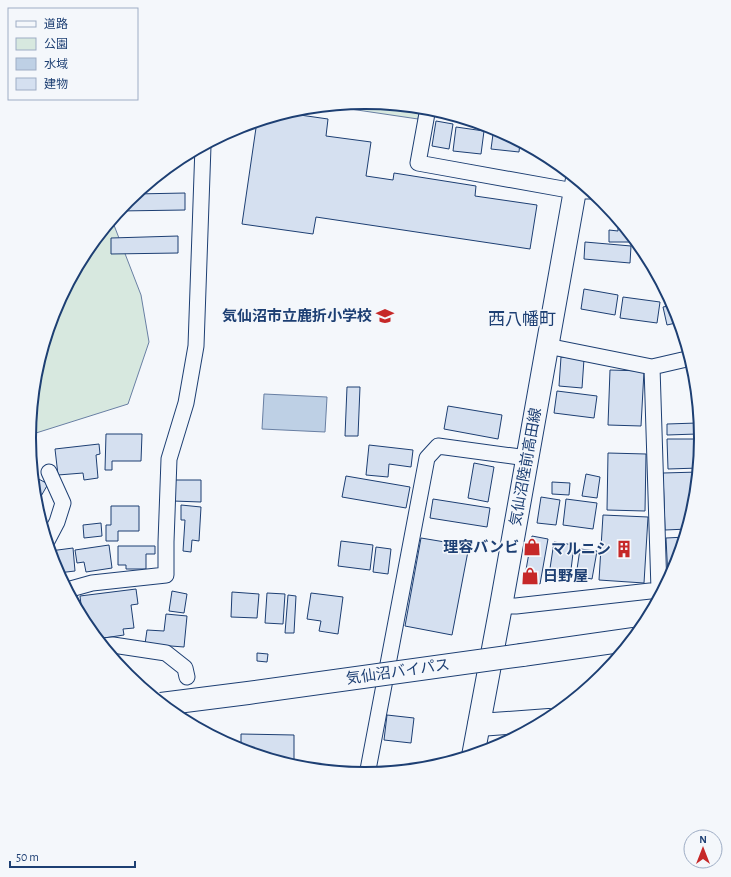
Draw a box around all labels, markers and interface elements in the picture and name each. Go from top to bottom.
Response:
legend [8,8,138,100]
text: 道路 [44,17,68,30]
text: 公園 [44,38,68,50]
text: 水域 [44,58,68,70]
text: 建物 [44,77,68,90]
school or university icon: 気仙沼市立鹿折小学校 [375,306,395,326]
place label: 気仙沼市立鹿折小学校 [222,308,372,324]
district label: 西八幡町 [488,310,556,328]
street label: 気仙沼陸前高田線 [507,406,544,527]
shop icon: 理容バンビ [522,537,542,557]
place label: 理容バンビ [443,539,519,555]
building icon: マルニシ [614,539,634,559]
place label: マルニシ [551,542,611,557]
shop icon: 日野屋 [520,566,540,586]
place label: 日野屋 [543,568,588,584]
street label: 気仙沼バイパス [345,656,451,687]
north arrow [683,829,723,869]
text: N [699,834,707,845]
scale bar [10,843,135,869]
text: 50 m [16,851,39,863]

